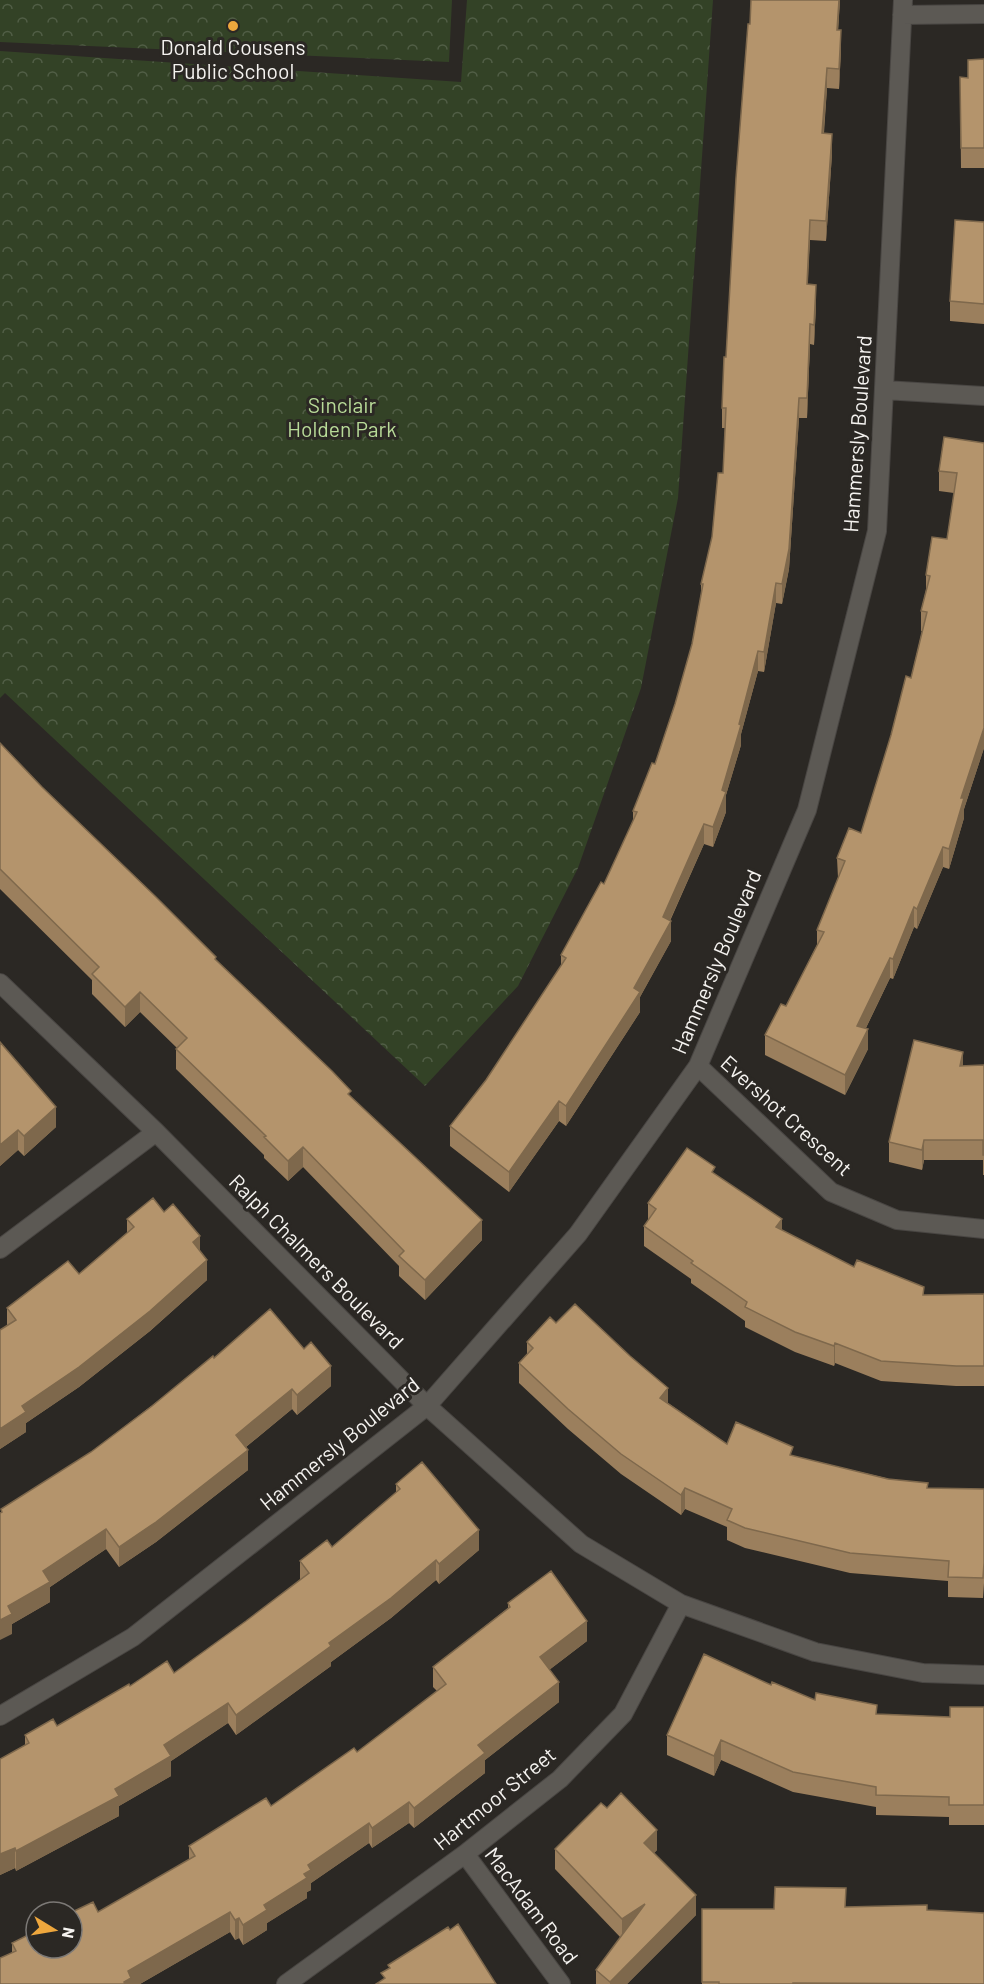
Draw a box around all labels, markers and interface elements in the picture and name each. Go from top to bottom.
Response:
marker: Donald Cousens Public School [226,19,240,33]
place label: Donald Cousens Public School [160,34,306,83]
street label: Hammersly Boulevard [837,334,876,533]
park label: Sinclair Holden Park [287,392,397,441]
street label: Hammersly Boulevard [665,866,766,1057]
street label: Evershot Crescent [716,1049,858,1180]
street label: Ralph Chalmers Boulevard [225,1168,410,1353]
street label: Hammersly Boulevard [254,1371,424,1515]
street label: Hartmoor Street [428,1741,560,1855]
street label: MacAdam Road [480,1842,584,1968]
north arrow [24,1900,84,1960]
text: N [59,1926,80,1940]

